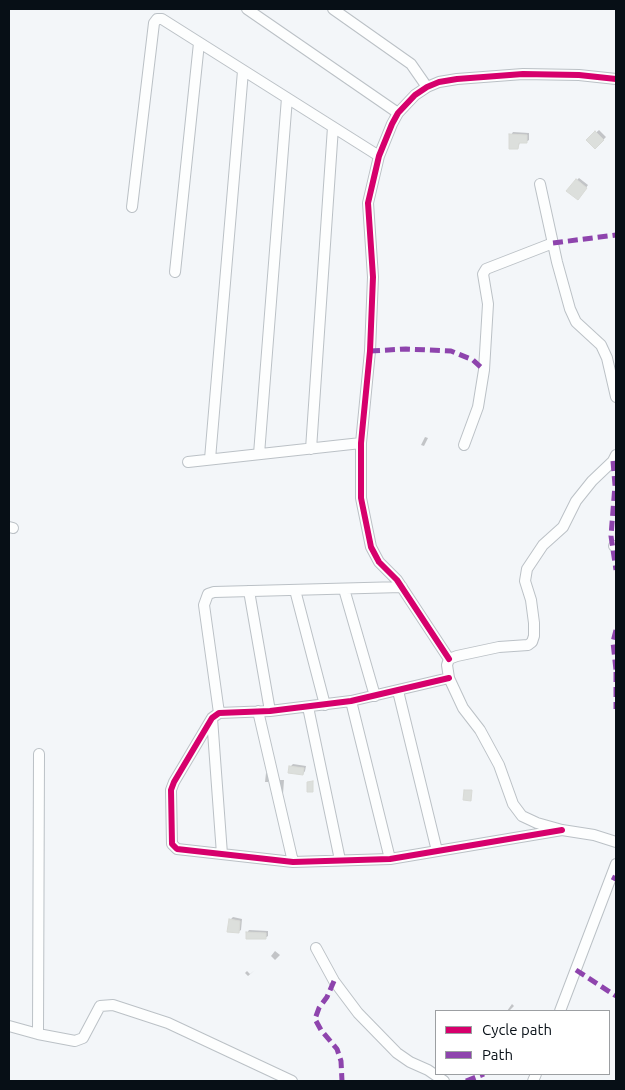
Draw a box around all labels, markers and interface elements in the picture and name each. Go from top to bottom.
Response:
legend [435,1010,610,1075]
text: Cycle path [482,1021,552,1038]
text: Path [482,1046,513,1063]

